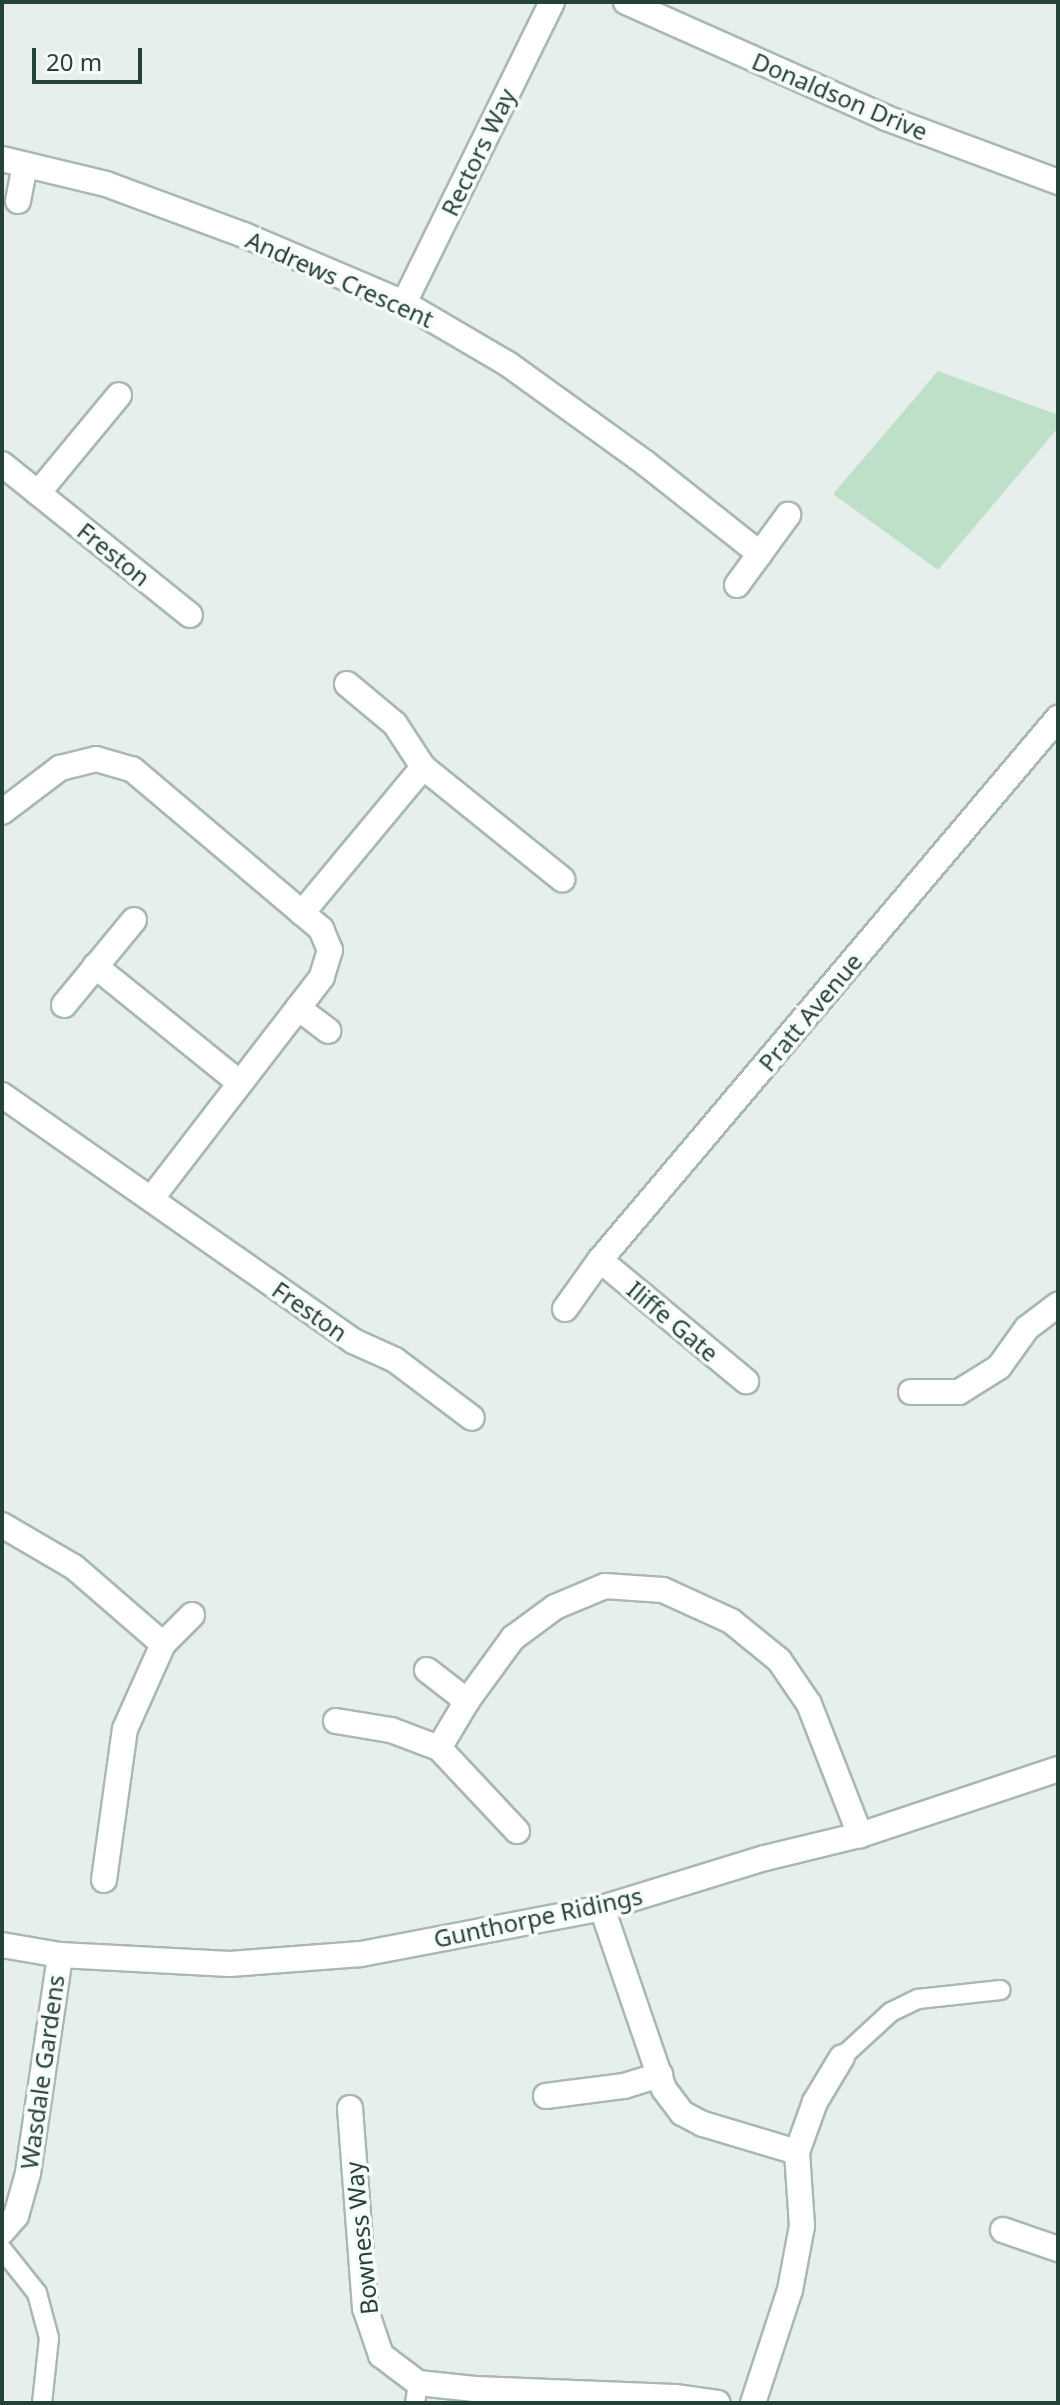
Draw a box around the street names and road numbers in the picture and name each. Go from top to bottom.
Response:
street label: Donaldson Drive [748,46,932,146]
street label: Rectors Way [435,84,521,220]
street label: Andrews Crescent [242,225,438,333]
street label: Freston [72,516,156,592]
street label: Pratt Avenue [752,947,868,1077]
street label: Freston [267,1275,353,1347]
street label: Iliffe Gate [622,1275,724,1367]
street label: Gunthorpe Ridings [431,1881,645,1953]
street label: Wasdale Gardens [14,1973,70,2171]
street label: Bowness Way [339,2160,383,2316]

